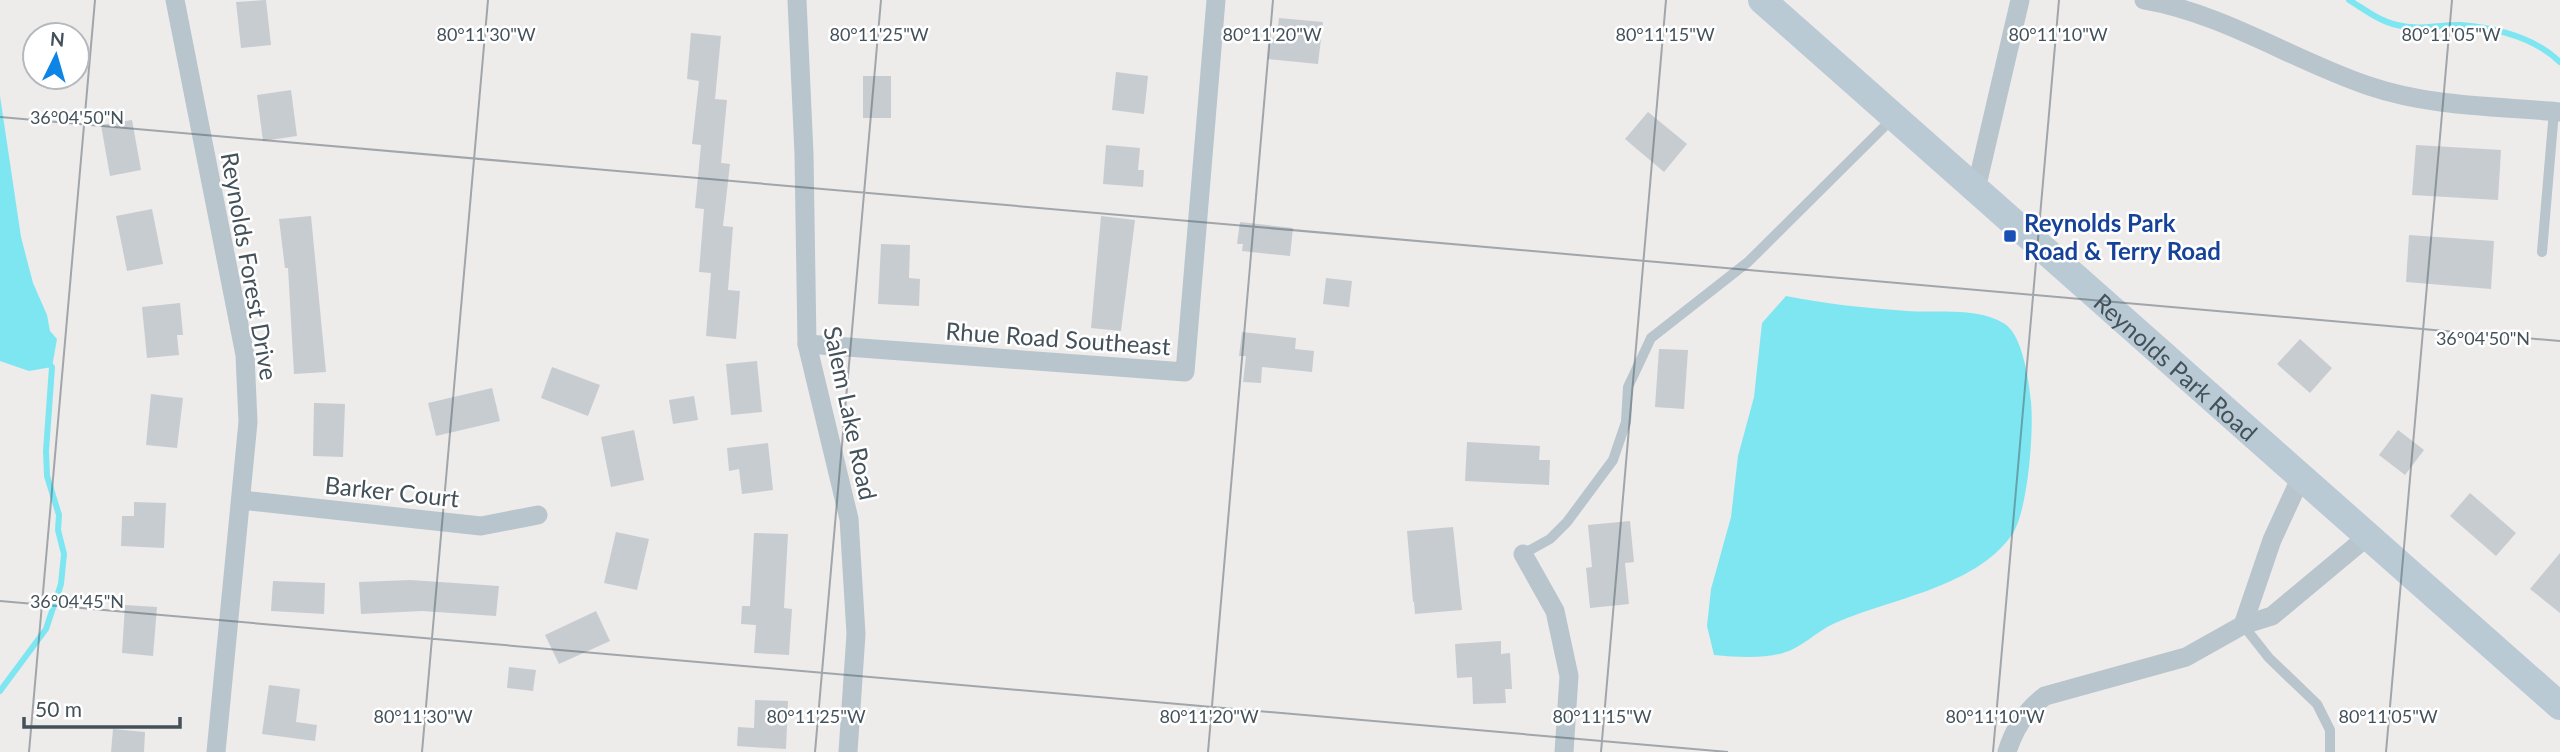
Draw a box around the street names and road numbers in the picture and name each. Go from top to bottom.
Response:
street label: Reynolds Forest Drive [216,150,284,382]
street label: Reynolds Park Road [2089,287,2264,446]
street label: Rhue Road Southeast [945,316,1172,360]
street label: Salem Lake Road [818,324,884,502]
street label: Barker Court [324,470,461,512]

